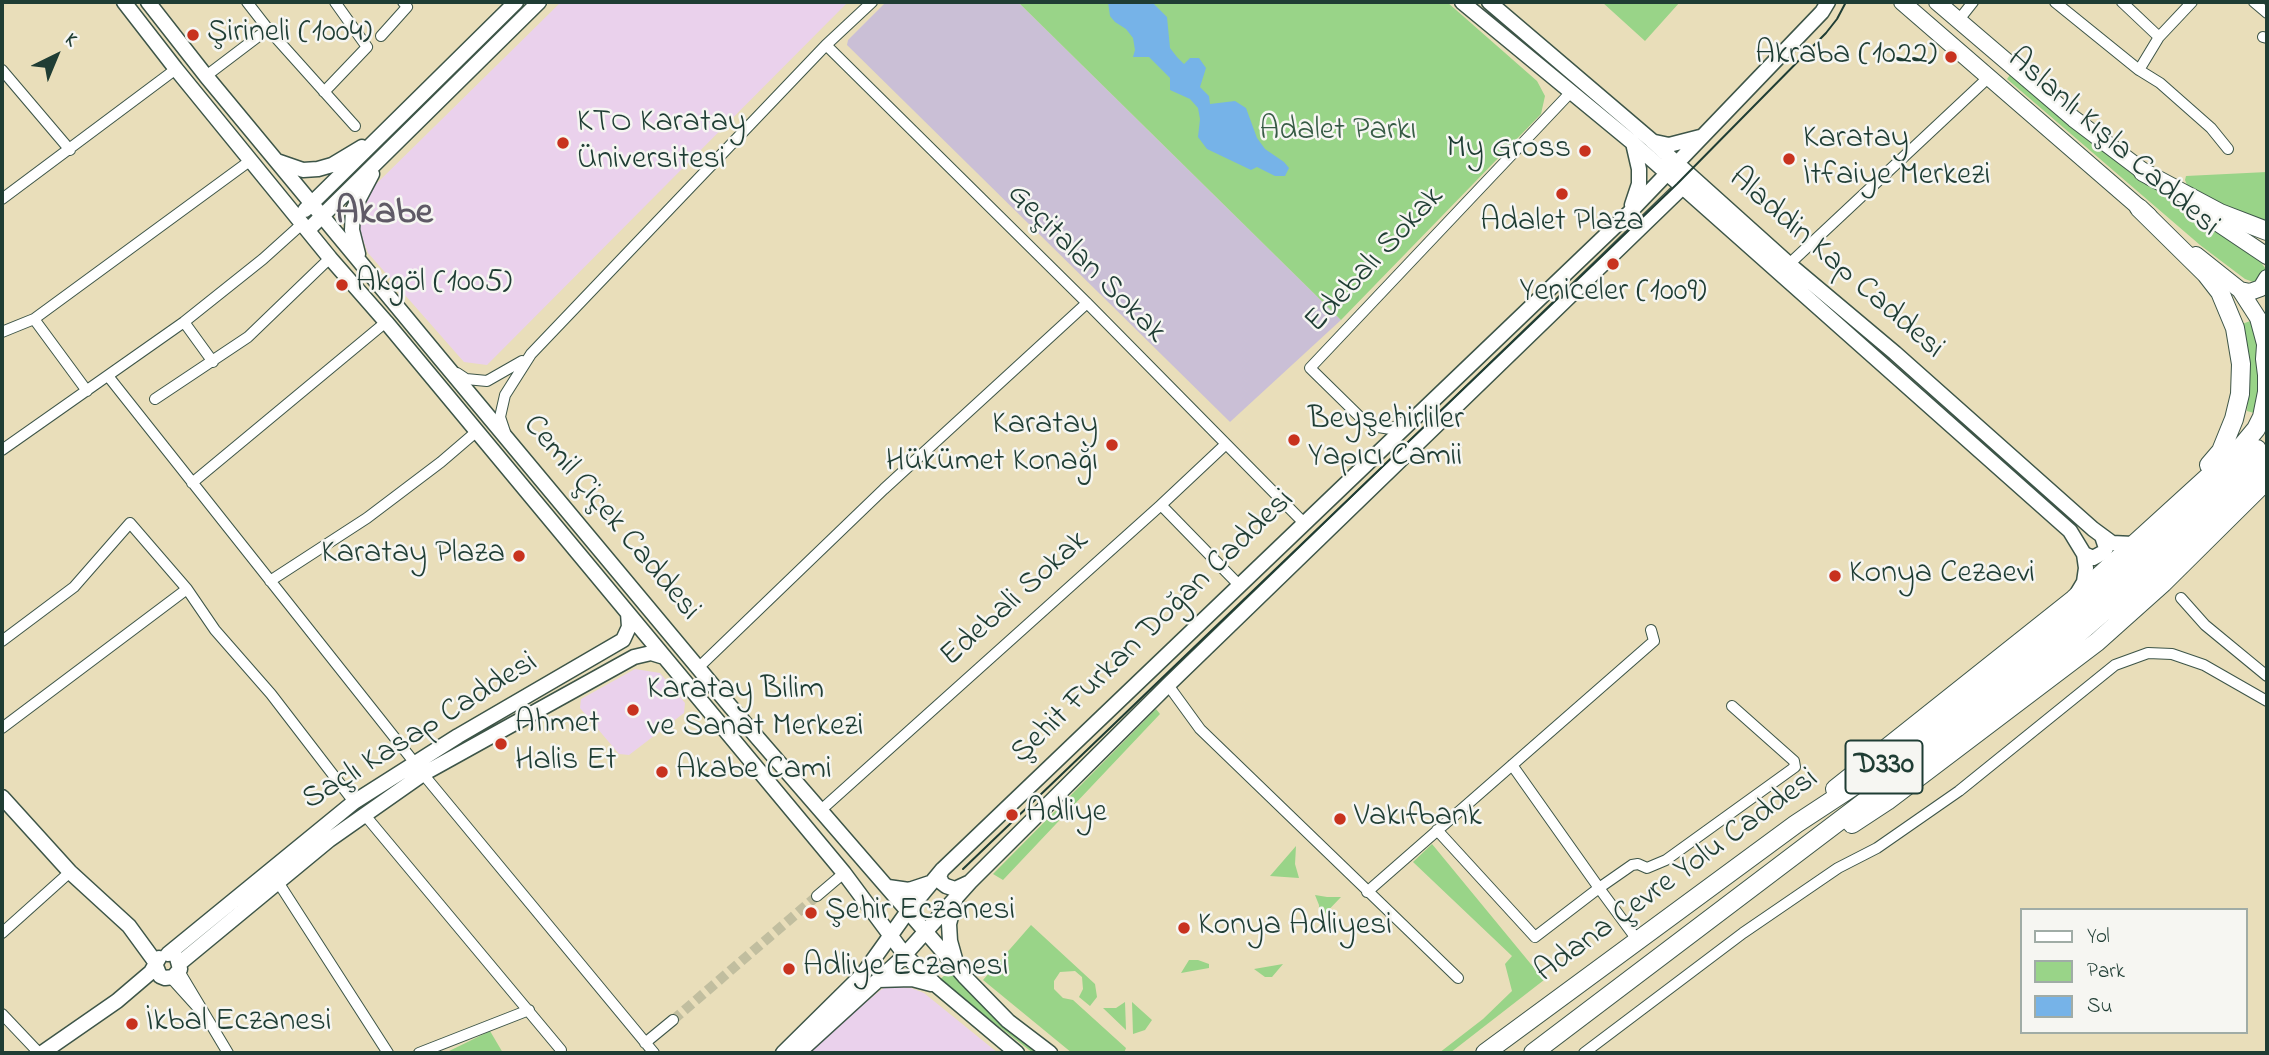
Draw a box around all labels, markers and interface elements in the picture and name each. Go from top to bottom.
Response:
place label: Şirineli (1004) [207,16,372,54]
north arrow [21,21,91,91]
text: K [58,27,83,53]
marker: Şirineli (1004) [185,27,201,43]
place label: Akraba (1022) [1755,38,1937,76]
street label: Aslanlı Kışla Caddesi [1998,41,2226,247]
marker: Akraba (1022) [1943,49,1959,65]
place label: KTO Karatay Üniversitesi [577,106,746,181]
park label: Adalet Parkı [1259,114,1417,152]
place label: Karatay İtfaiye Merkezi [1803,122,1990,197]
place label: My Gross [1447,132,1571,170]
marker: KTO Karatay Üniversitesi [555,135,571,151]
marker: My Gross [1577,143,1593,159]
marker: Karatay İtfaiye Merkezi [1781,151,1797,167]
street label: Aladdin Kap Caddesi [1719,161,1951,369]
street label: Geçitalan Sokak [997,177,1173,353]
street label: Edebalı Sokak [1298,180,1454,342]
marker: Adalet Plaza [1554,186,1570,202]
district label: Akabe [335,193,433,239]
place label: Adalet Plaza [1480,205,1644,243]
marker: Yeniceler (1009) [1605,256,1621,272]
place label: Akgöl (1005) [356,266,512,304]
place label: Yeniceler (1009) [1519,275,1707,313]
marker: Akgöl (1005) [334,277,350,293]
place label: Beyşehirliler Yapıcı Camii [1308,403,1464,478]
street label: Cemil Çiçek Caddesi [513,408,707,630]
place label: Karatay Hükümet Konağı [886,408,1098,483]
marker: Beyşehirliler Yapıcı Camii [1286,432,1302,448]
marker: Karatay Hükümet Konağı [1104,437,1120,453]
street label: Şehit Furkan Doğan Caddesi [1004,483,1304,773]
street label: Edebali Sokak [934,523,1098,677]
place label: Karatay Plaza [321,537,505,575]
marker: Karatay Plaza [511,548,527,564]
place label: Konya Cezaevi [1849,557,2035,595]
marker: Konya Cezaevi [1827,568,1843,584]
street label: Saçlı Kasap Caddesi [296,645,546,821]
place label: Karatay Bilim ve Sanat Merkezi [647,673,863,748]
marker: Karatay Bilim ve Sanat Merkezi [625,702,641,718]
place label: Ahmet Halis Et [515,707,616,782]
marker: Ahmet Halis Et [493,736,509,752]
road number: D330 [1846,740,1923,794]
place label: Akabe Cami [676,753,832,791]
street label: Adana Çevre Yolu Caddesi [1529,761,1827,993]
marker: Akabe Cami [654,764,670,780]
place label: Adliye [1026,796,1107,834]
place label: Vakıfbank [1354,800,1482,838]
marker: Adliye [1004,807,1020,823]
marker: Vakıfbank [1332,811,1348,827]
place label: Şehir Eczanesi [825,894,1015,932]
marker: Şehir Eczanesi [803,905,819,921]
legend [2021,908,2248,1034]
place label: Konya Adliyesi [1198,909,1392,947]
marker: Konya Adliyesi [1176,920,1192,936]
text: Yol [2087,922,2110,952]
place label: Adliye Eczanesi [803,950,1008,988]
text: Park [2087,957,2125,987]
marker: Adliye Eczanesi [781,961,797,977]
text: Su [2087,992,2112,1022]
place label: İkbal Eczanesi [146,1005,332,1043]
marker: İkbal Eczanesi [124,1016,140,1032]

